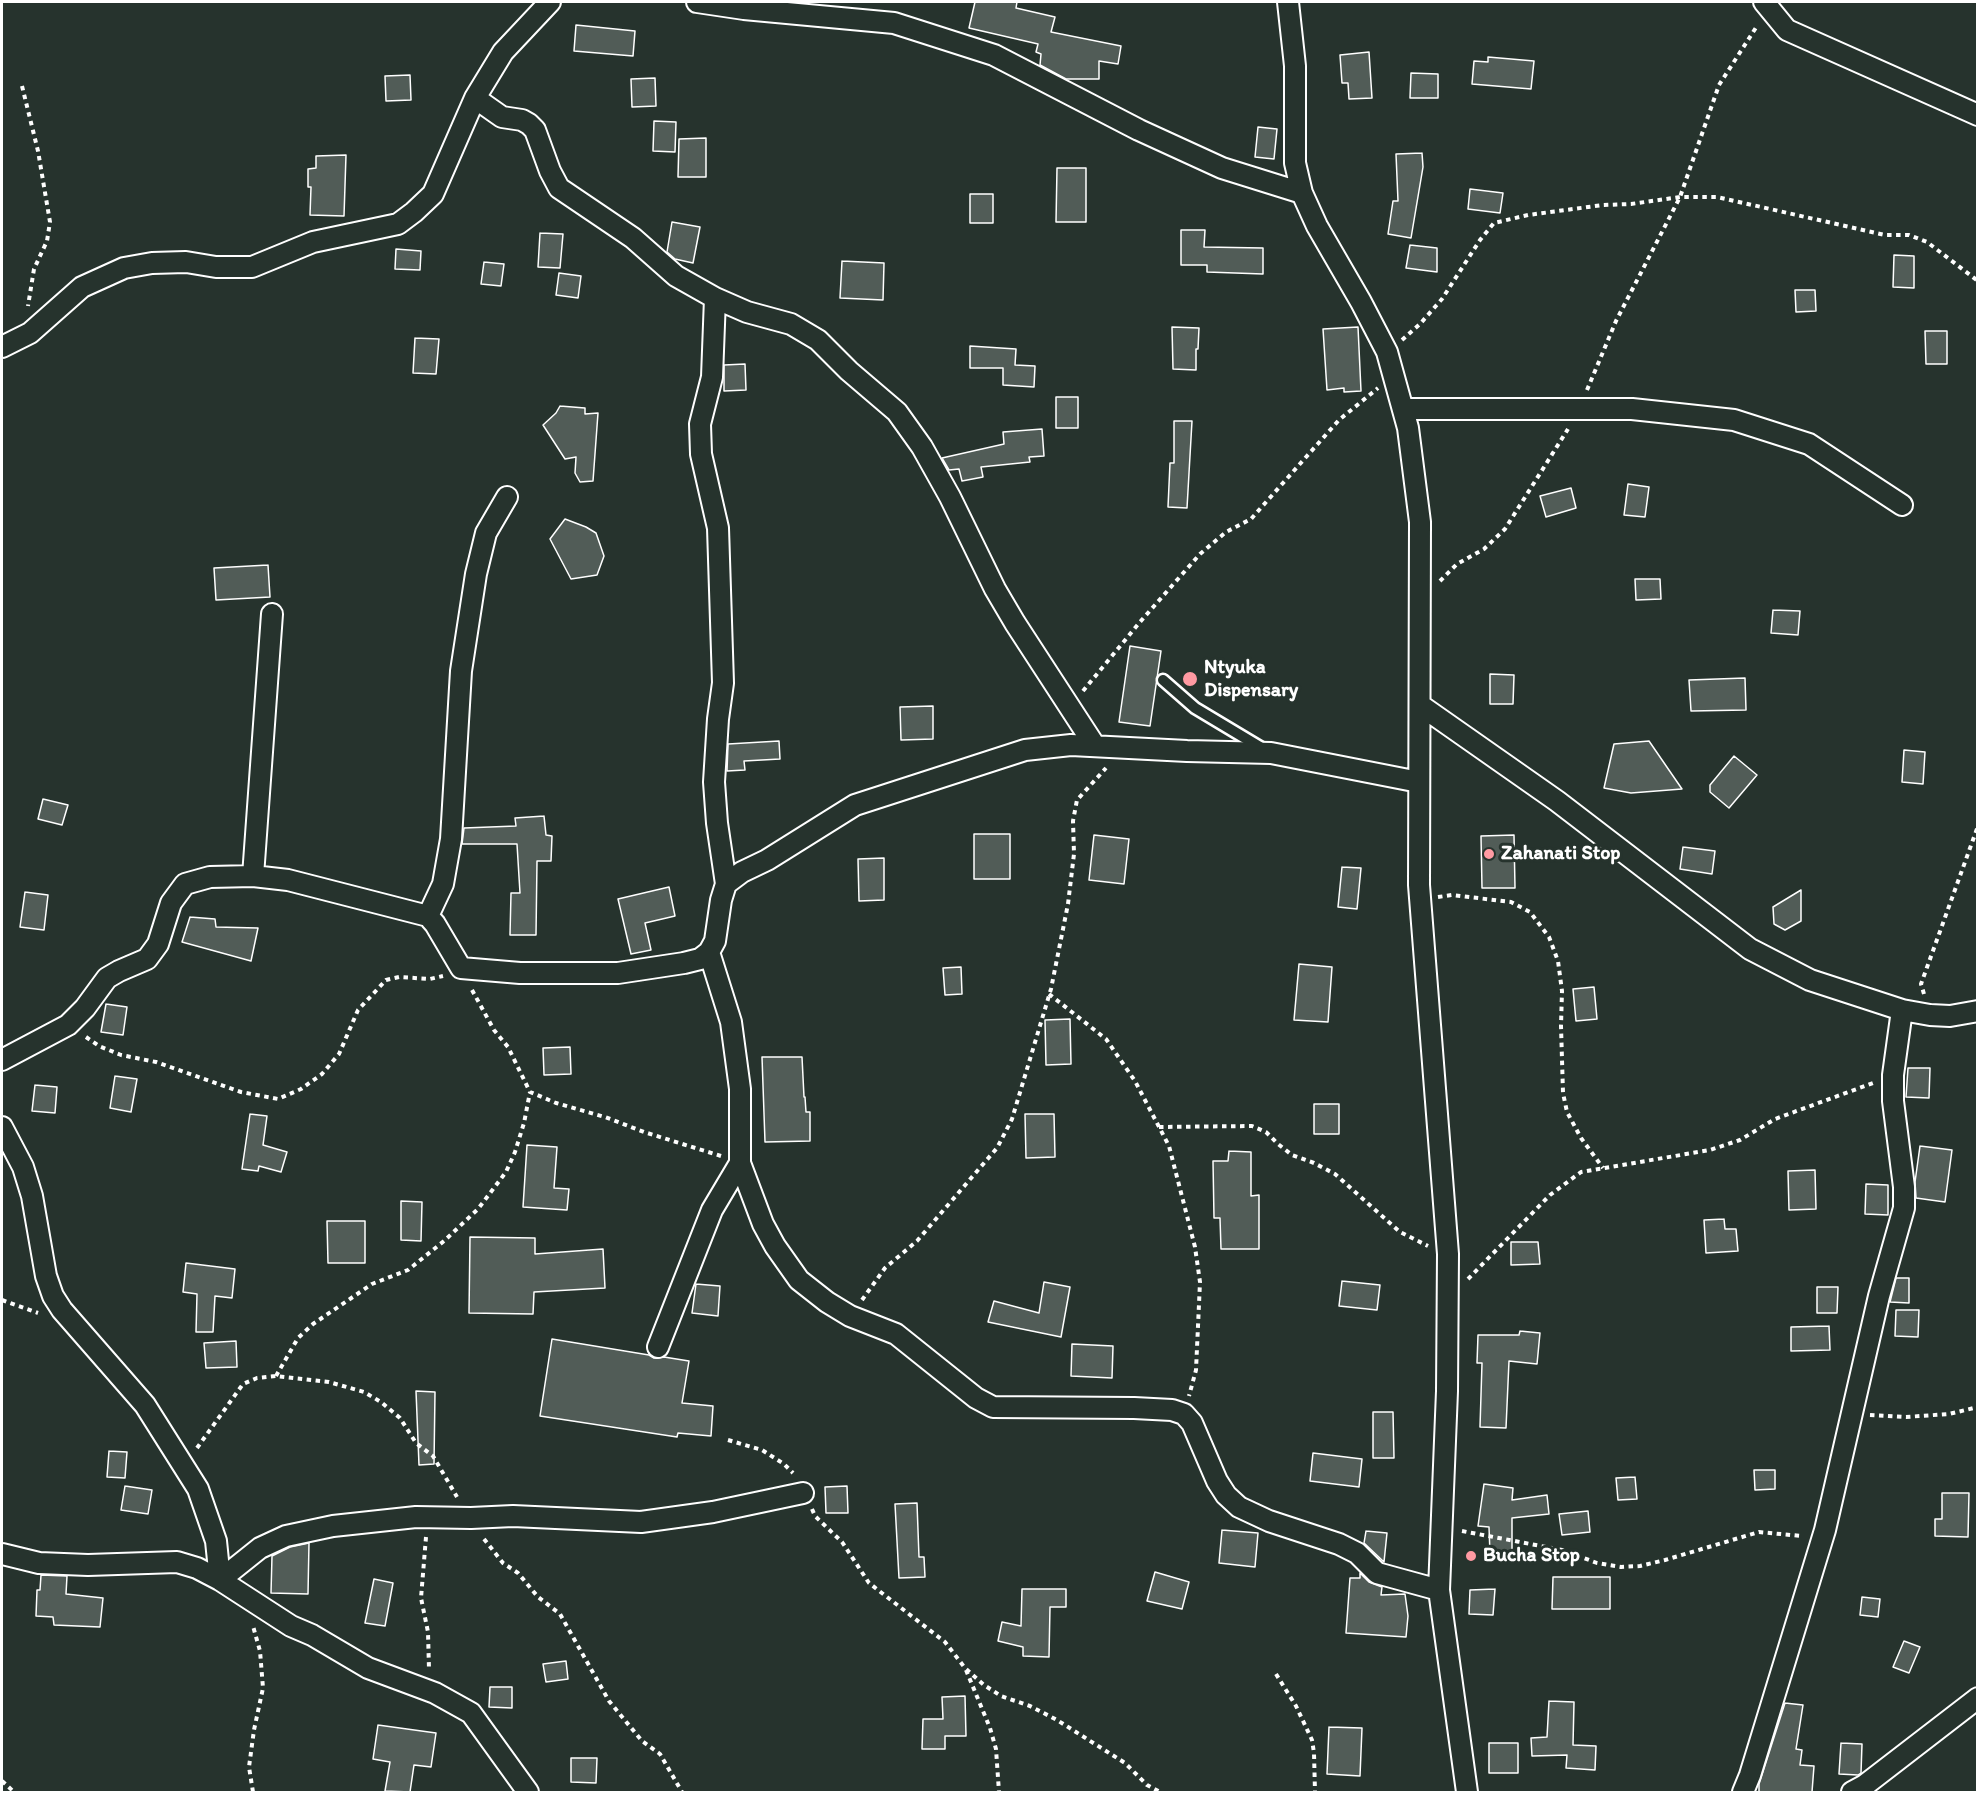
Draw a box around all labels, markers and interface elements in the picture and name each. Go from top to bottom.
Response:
place label: Ntyuka Dispensary [1204,656,1298,703]
marker: Ntyuka Dispensary [1181,670,1199,688]
place label: Zahanati Stop [1501,842,1620,866]
marker: Zahanati Stop [1482,847,1496,861]
place label: Bucha Stop [1483,1544,1580,1568]
marker: Bucha Stop [1464,1549,1478,1563]

